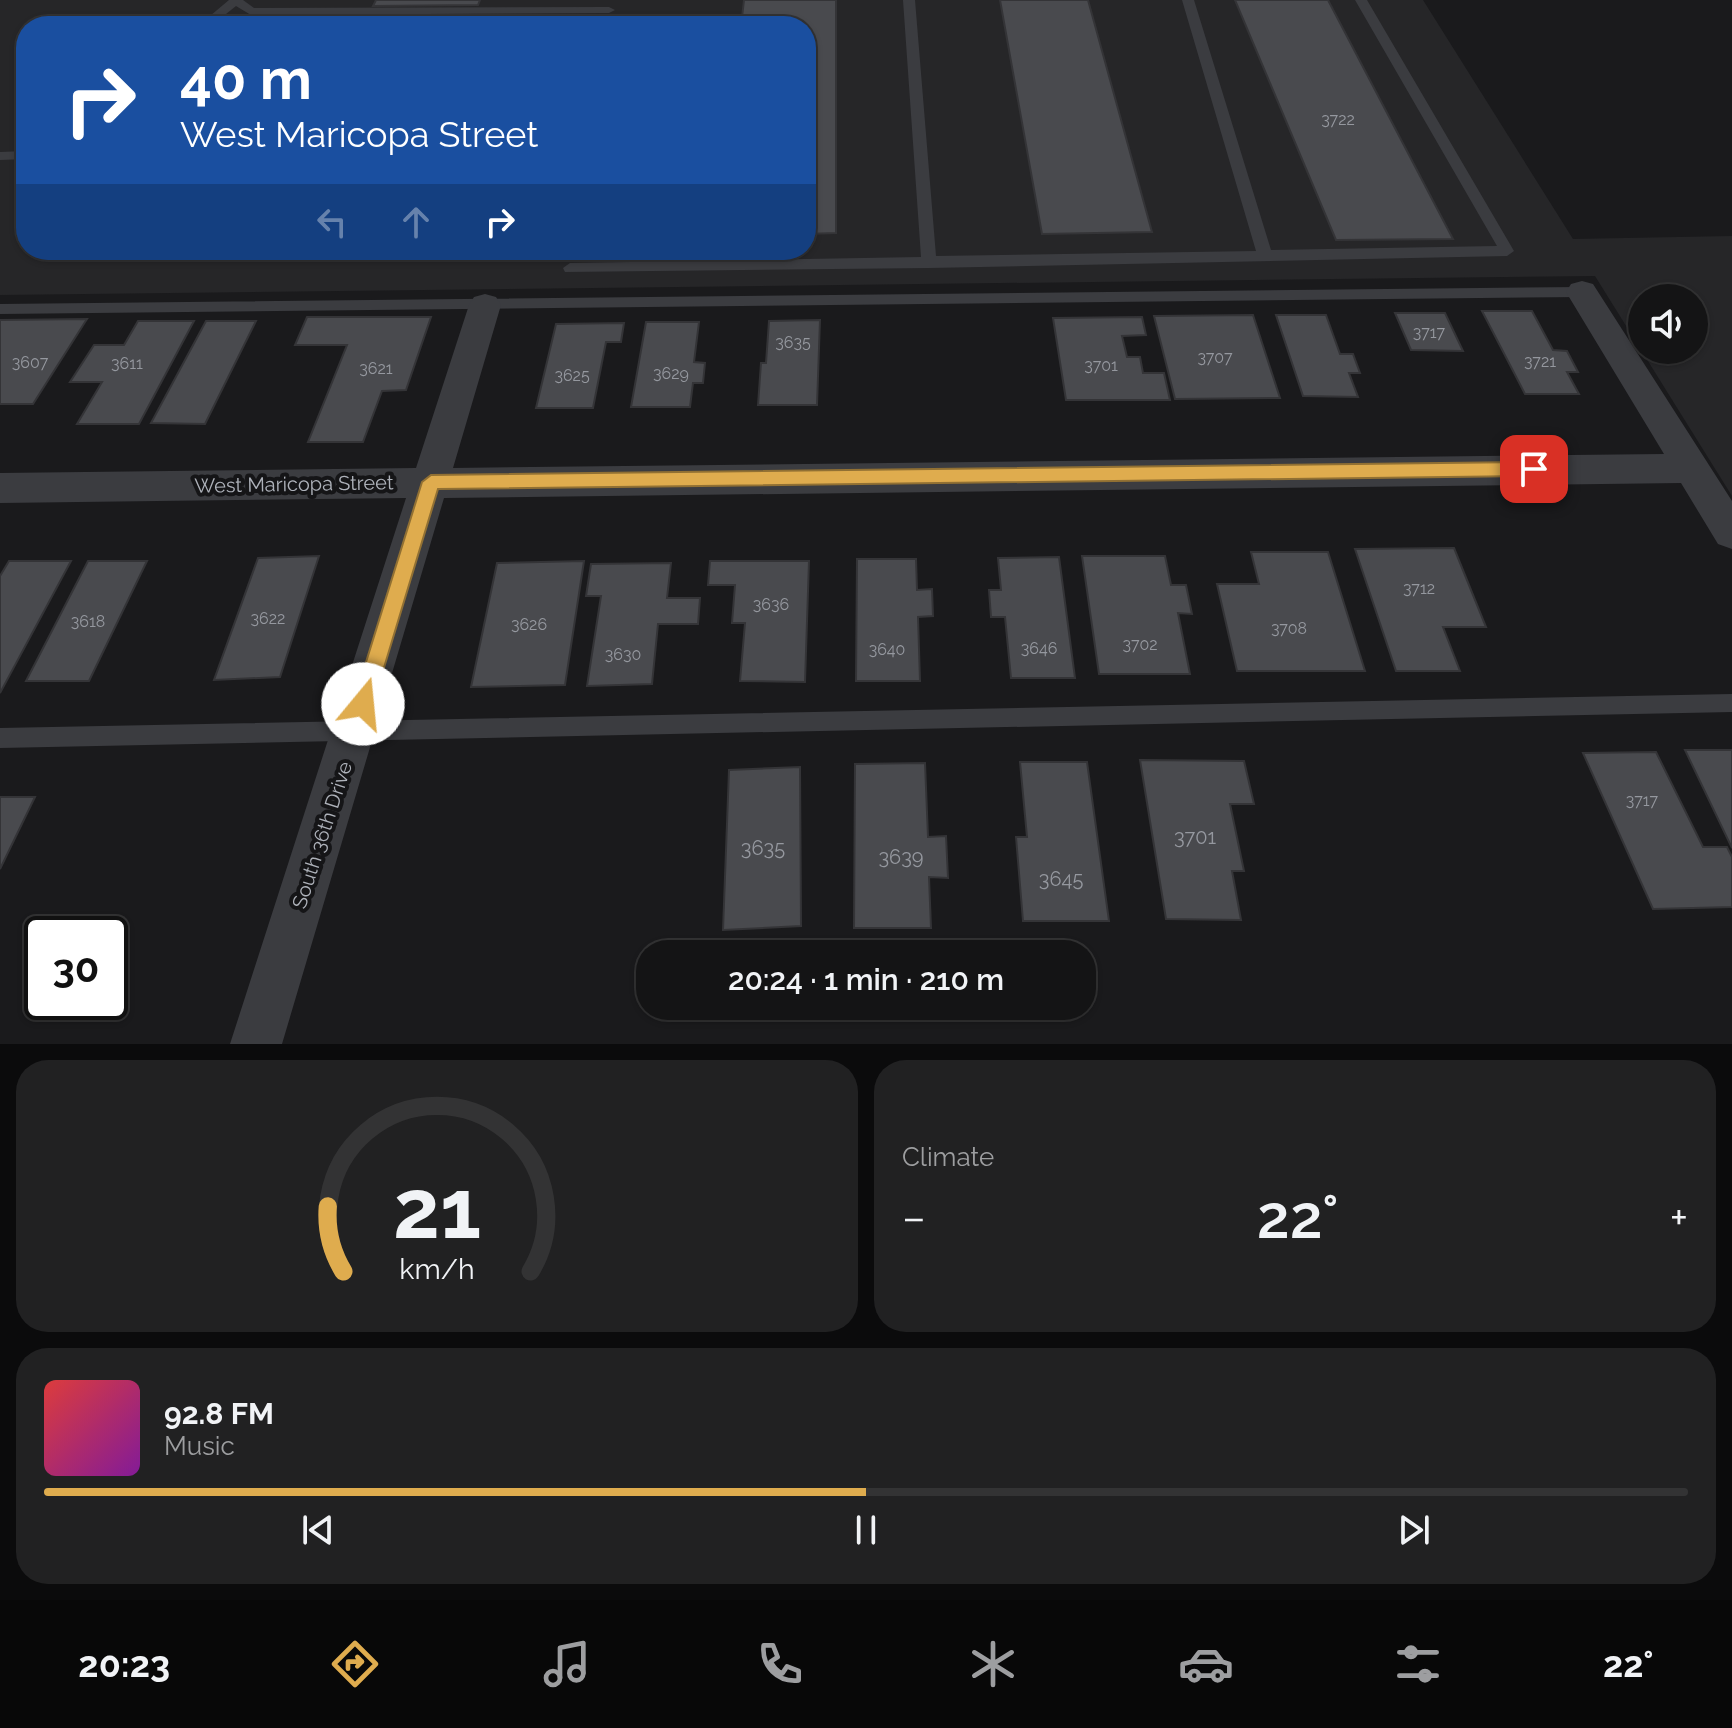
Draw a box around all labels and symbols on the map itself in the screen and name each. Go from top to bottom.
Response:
house number: 3722 [1321,110,1355,129]
house number: 3717 [1413,323,1446,342]
house number: 3635 [775,333,811,352]
house number: 3707 [1197,348,1233,367]
house number: 3721 [1524,352,1556,371]
house number: 3607 [12,353,49,372]
house number: 3611 [111,354,143,373]
house number: 3701 [1084,356,1118,375]
house number: 3621 [359,359,393,378]
house number: 3629 [653,364,689,383]
house number: 3625 [554,366,590,385]
pin [1500,435,1568,503]
street label: West Maricopa Street [194,470,394,498]
house number: 3712 [1403,579,1435,598]
house number: 3636 [753,595,789,614]
house number: 3622 [251,609,285,628]
house number: 3618 [71,612,105,631]
house number: 3626 [511,615,547,634]
house number: 3708 [1271,619,1307,638]
house number: 3702 [1122,635,1158,654]
house number: 3646 [1021,639,1057,658]
house number: 3640 [869,640,905,659]
house number: 3630 [605,645,641,664]
position arrow [321,662,405,746]
street label: South 36th Drive [287,758,357,912]
house number: 3717 [1626,791,1659,810]
house number: 3701 [1174,825,1216,849]
house number: 3635 [741,836,785,860]
house number: 3639 [878,845,924,869]
house number: 3645 [1039,867,1083,891]
speed limit sign: 30 [24,916,128,1020]

